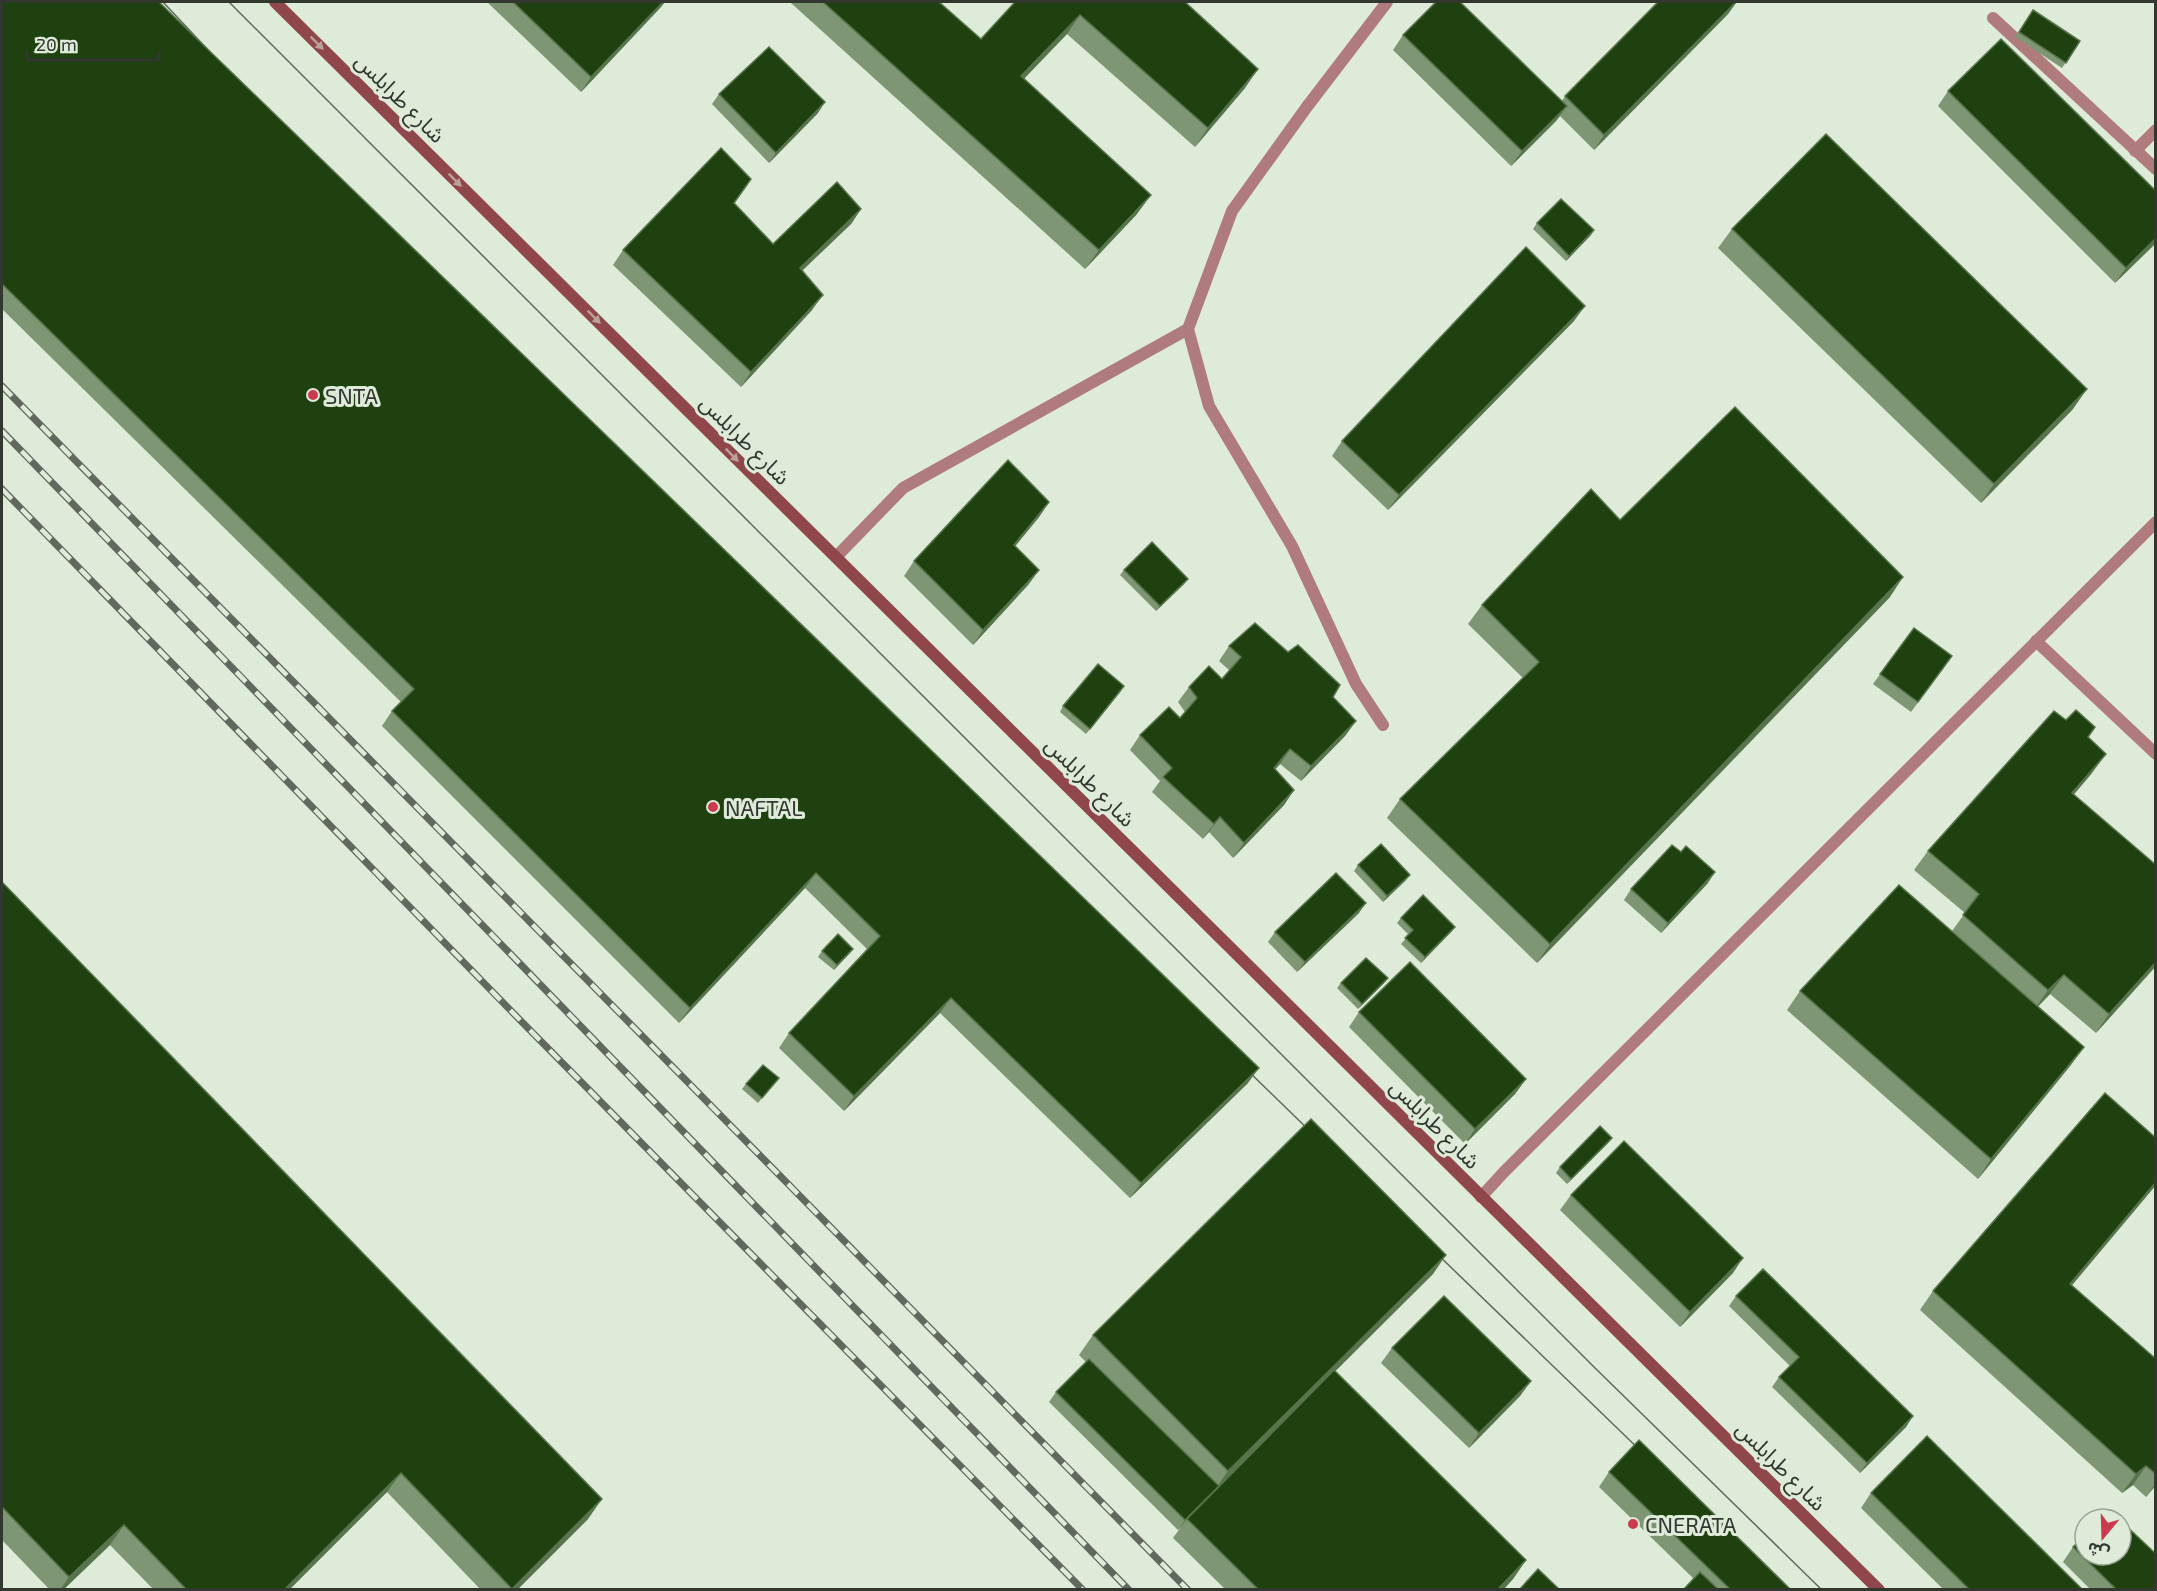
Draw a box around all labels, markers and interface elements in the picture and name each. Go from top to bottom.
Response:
scale bar [27,24,159,62]
text: 20 m [36,33,77,55]
one-way arrow [309,35,323,49]
street label: شارع طرابلس [347,47,451,151]
one-way arrow [448,173,463,187]
one-way arrow [586,310,600,324]
place label: SNTA [325,382,378,408]
marker: SNTA [306,388,320,402]
street label: شارع طرابلس [692,389,796,493]
one-way arrow [725,447,739,462]
street label: شارع طرابلس [1037,731,1141,835]
place label: NAFTAL [725,794,803,820]
marker: NAFTAL [706,800,720,814]
street label: شارع طرابلس [1382,1073,1486,1177]
street label: شارع طرابلس [1728,1415,1832,1519]
north arrow [2073,1507,2133,1567]
place label: CNERATA [1645,1511,1737,1537]
marker: CNERATA [1626,1517,1640,1531]
text: ش [2084,1538,2112,1564]

